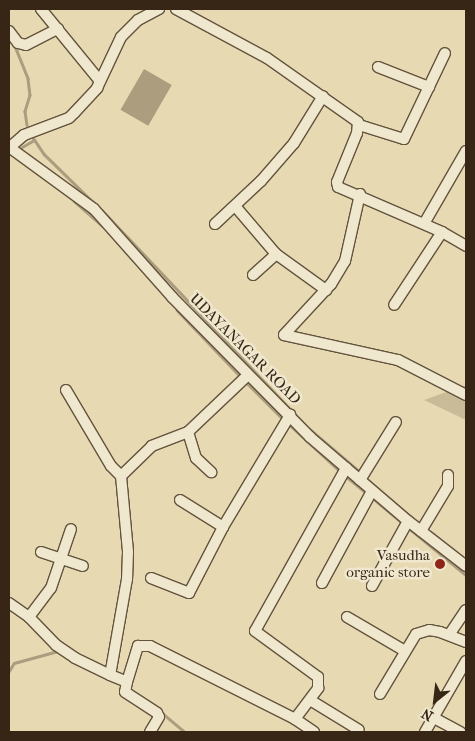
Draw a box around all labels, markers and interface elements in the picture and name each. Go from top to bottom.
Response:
street label: UDAYANAGAR ROAD [186,290,304,408]
place label: Vasudha organic store [346,546,430,581]
marker: Vasudha organic store [434,558,446,570]
north arrow [410,676,460,726]
text: N [419,705,436,725]

